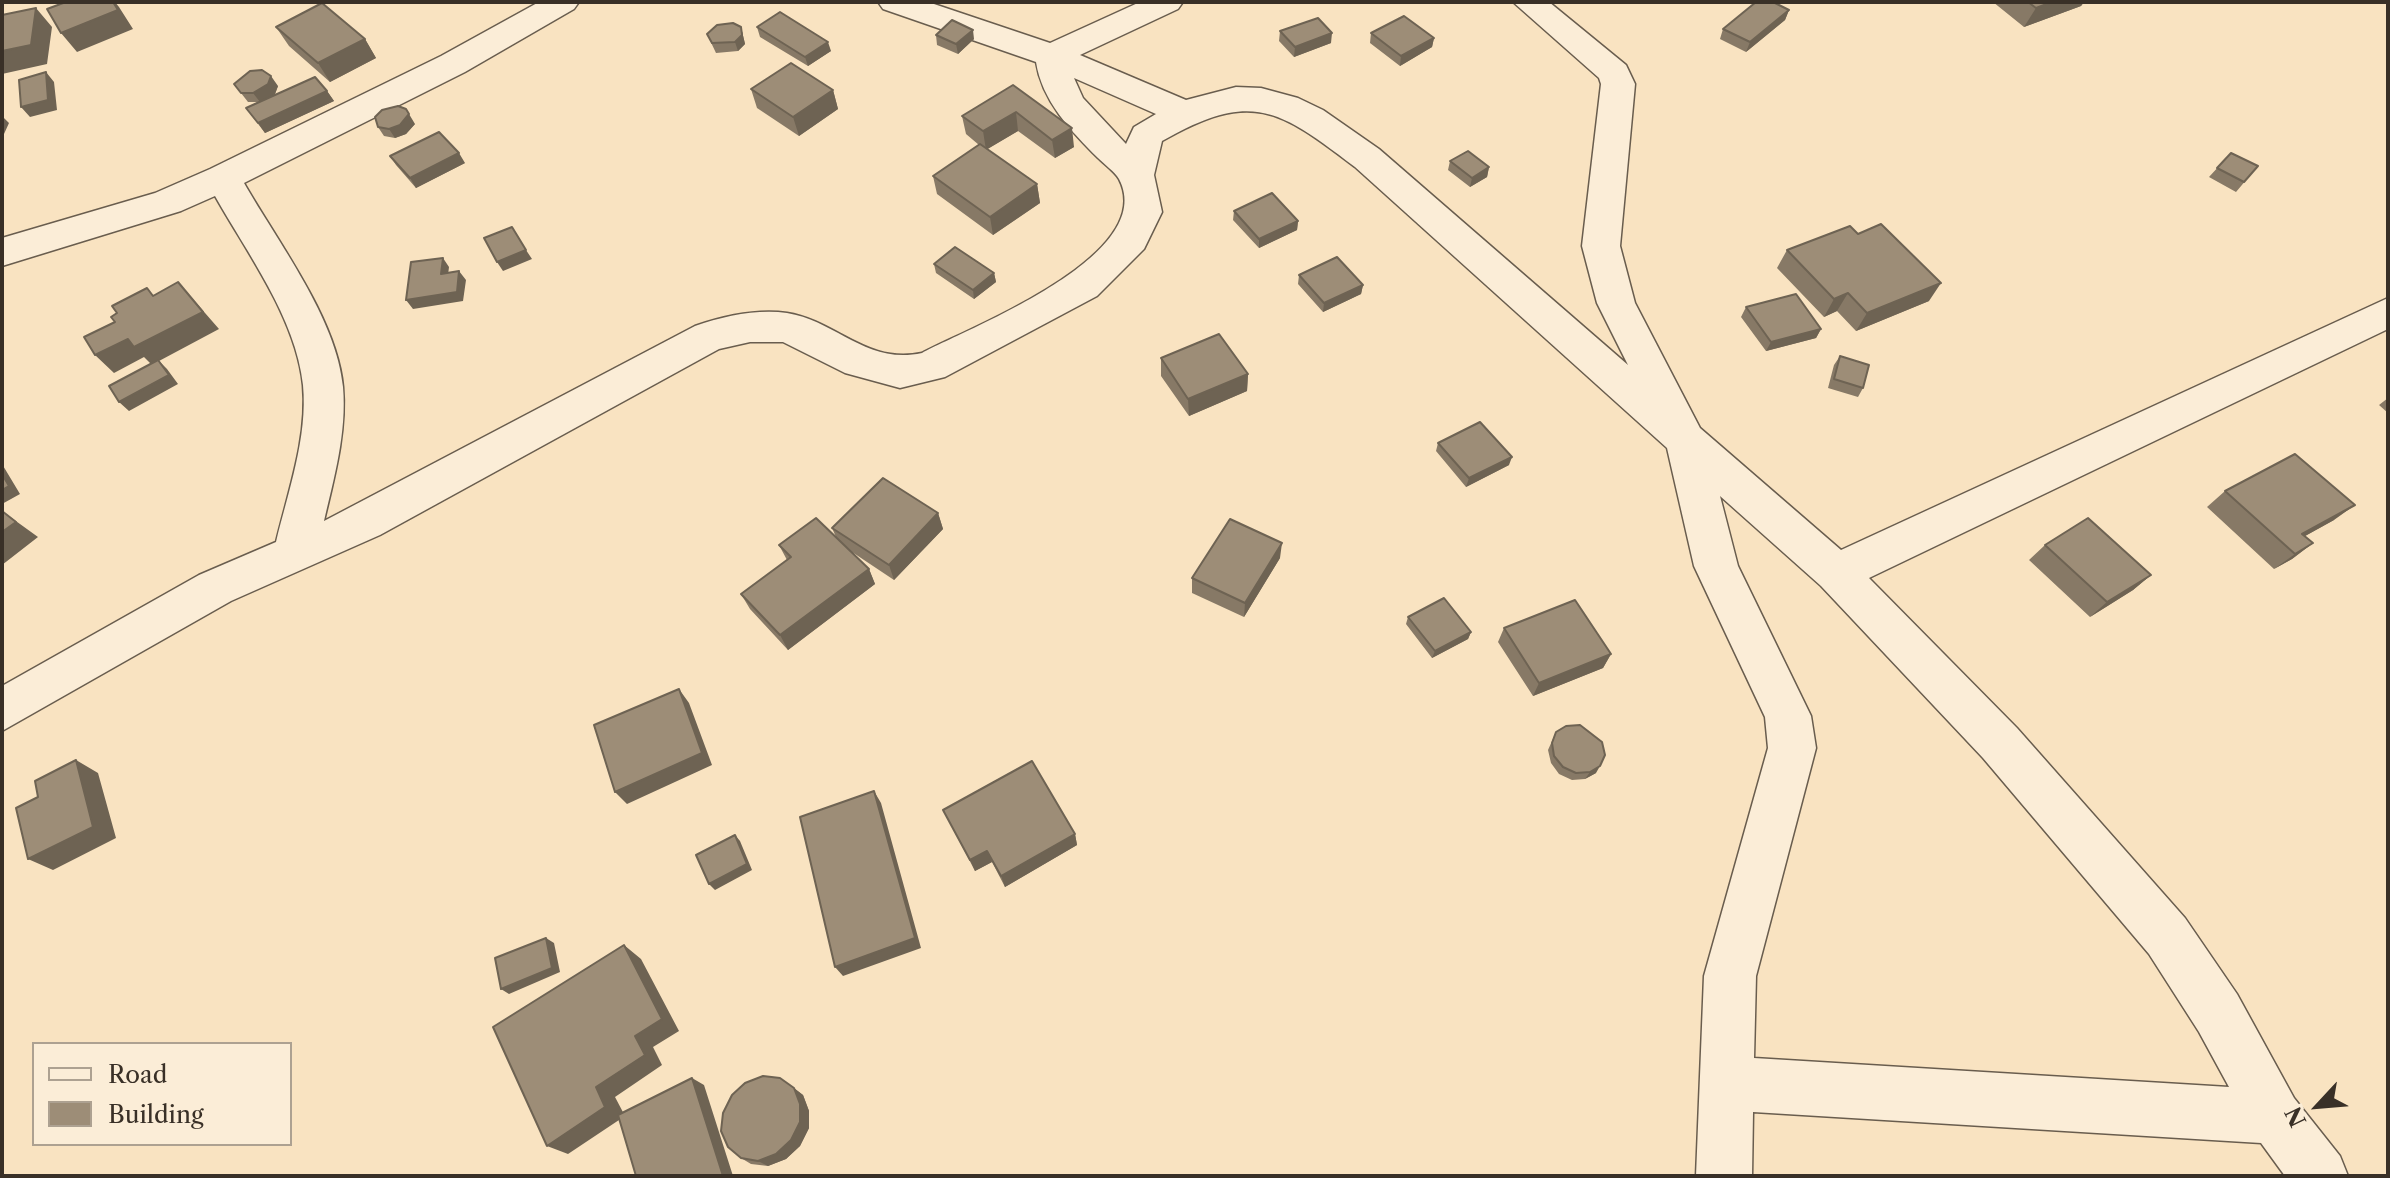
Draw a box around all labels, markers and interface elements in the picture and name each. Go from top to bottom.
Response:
legend [32,1042,292,1146]
text: Road [108,1060,167,1089]
north arrow [2278,1066,2358,1146]
text: Building [108,1100,204,1129]
text: N [2280,1102,2312,1131]

